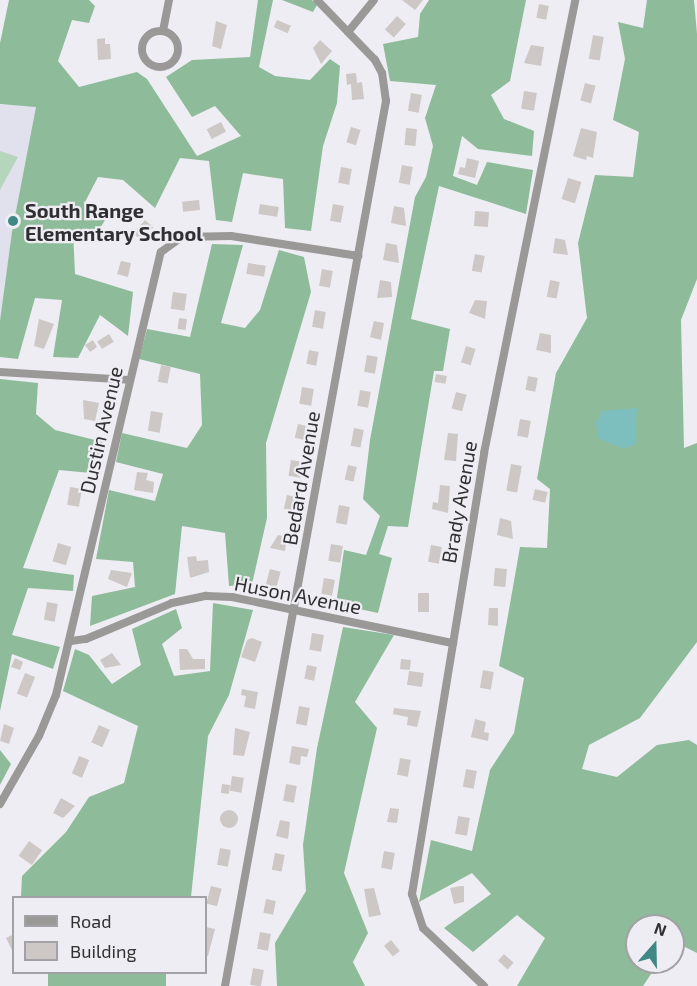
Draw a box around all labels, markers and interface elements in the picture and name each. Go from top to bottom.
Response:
place label: South Range Elementary School [25,198,203,245]
marker: South Range Elementary School [6,214,20,228]
street label: Dustin Avenue [75,364,127,496]
street label: Bedard Avenue [277,409,325,547]
street label: Brady Avenue [436,438,482,566]
street label: Huson Avenue [232,571,364,619]
legend [12,896,207,974]
text: Road [70,910,111,932]
north arrow [625,914,685,974]
text: N [652,918,669,939]
text: Building [70,940,137,962]

